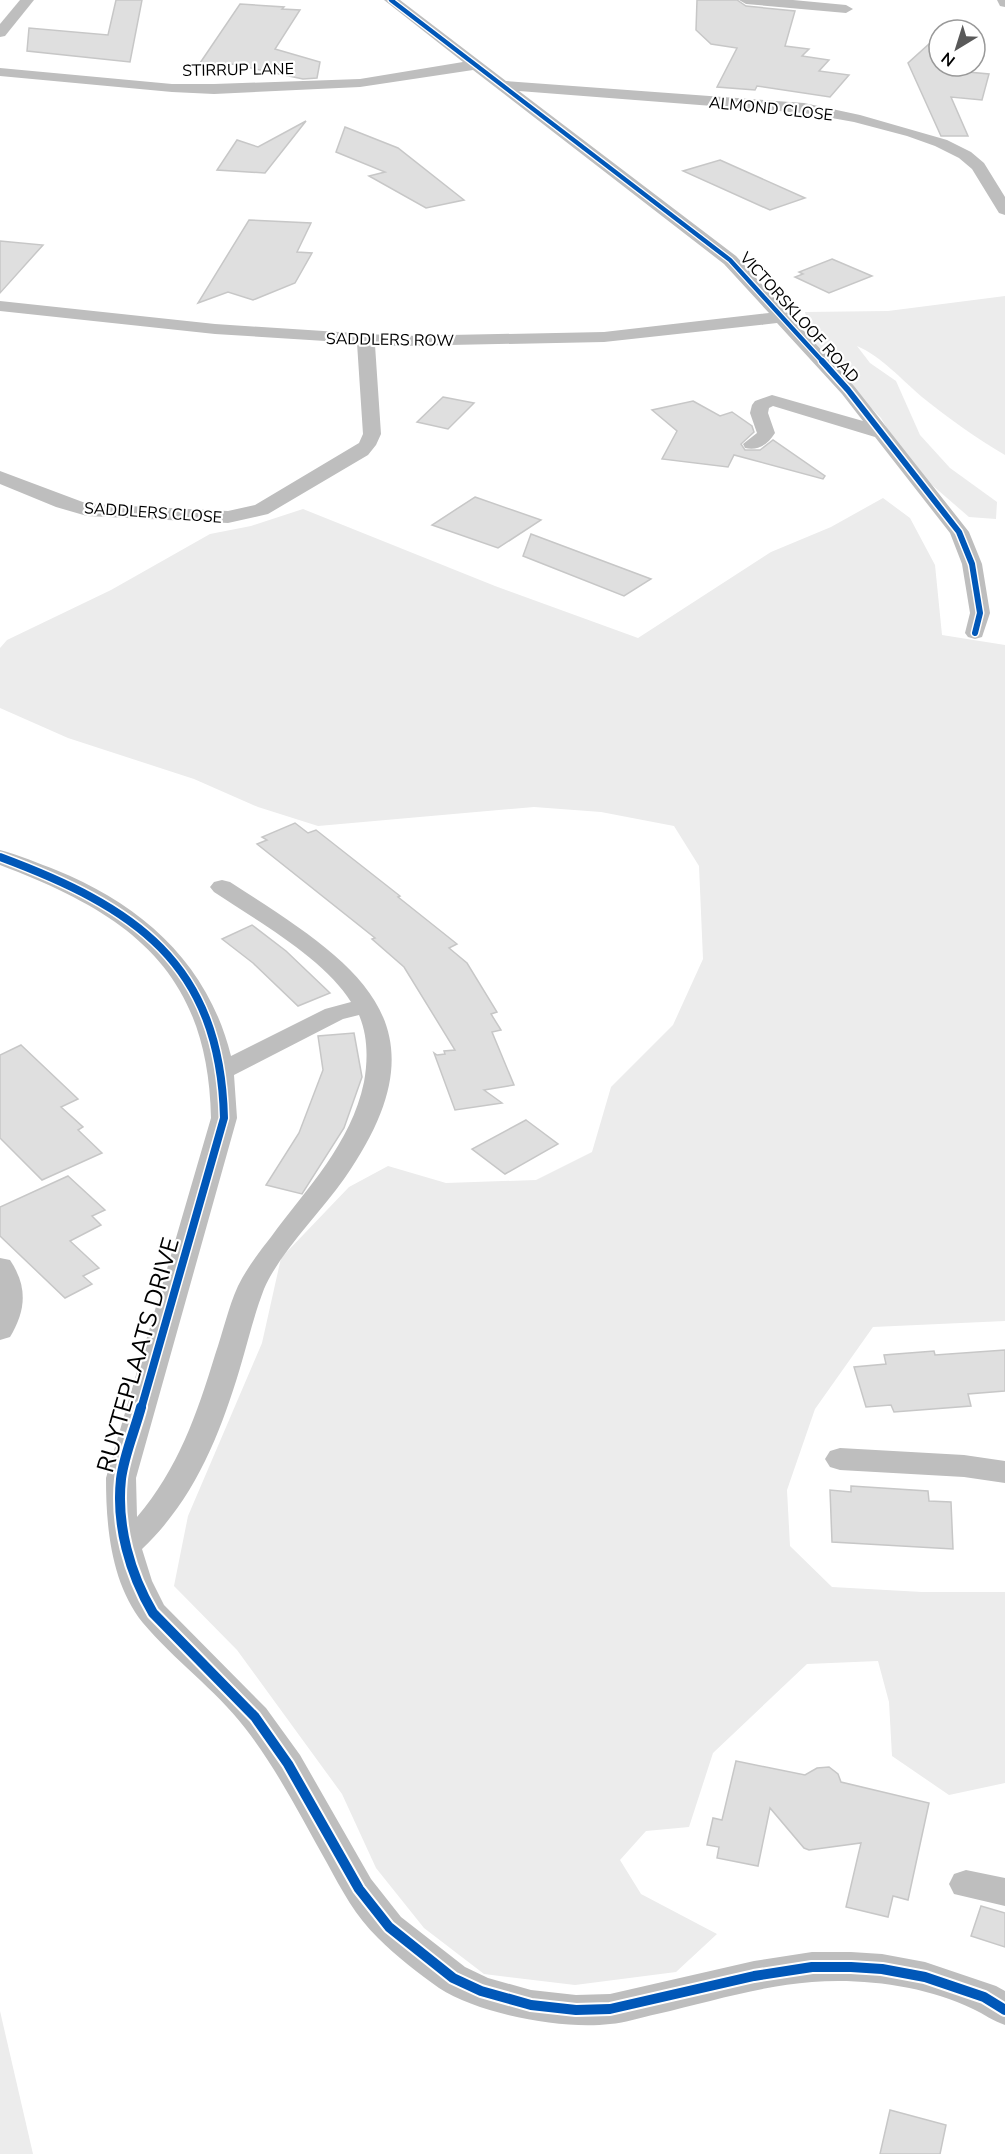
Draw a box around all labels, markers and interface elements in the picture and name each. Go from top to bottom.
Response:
north arrow [927,18,987,78]
text: N [937,47,960,71]
street label: STIRRUP LANE [182,58,294,82]
street label: ALMOND CLOSE [708,92,834,126]
street label: VICTORSKLOOF ROAD [734,247,864,388]
street label: SADDLERS ROW [326,328,455,352]
street label: SADDLERS CLOSE [83,497,223,529]
street label: RUYTEPLAATS DRIVE [89,1234,187,1476]

